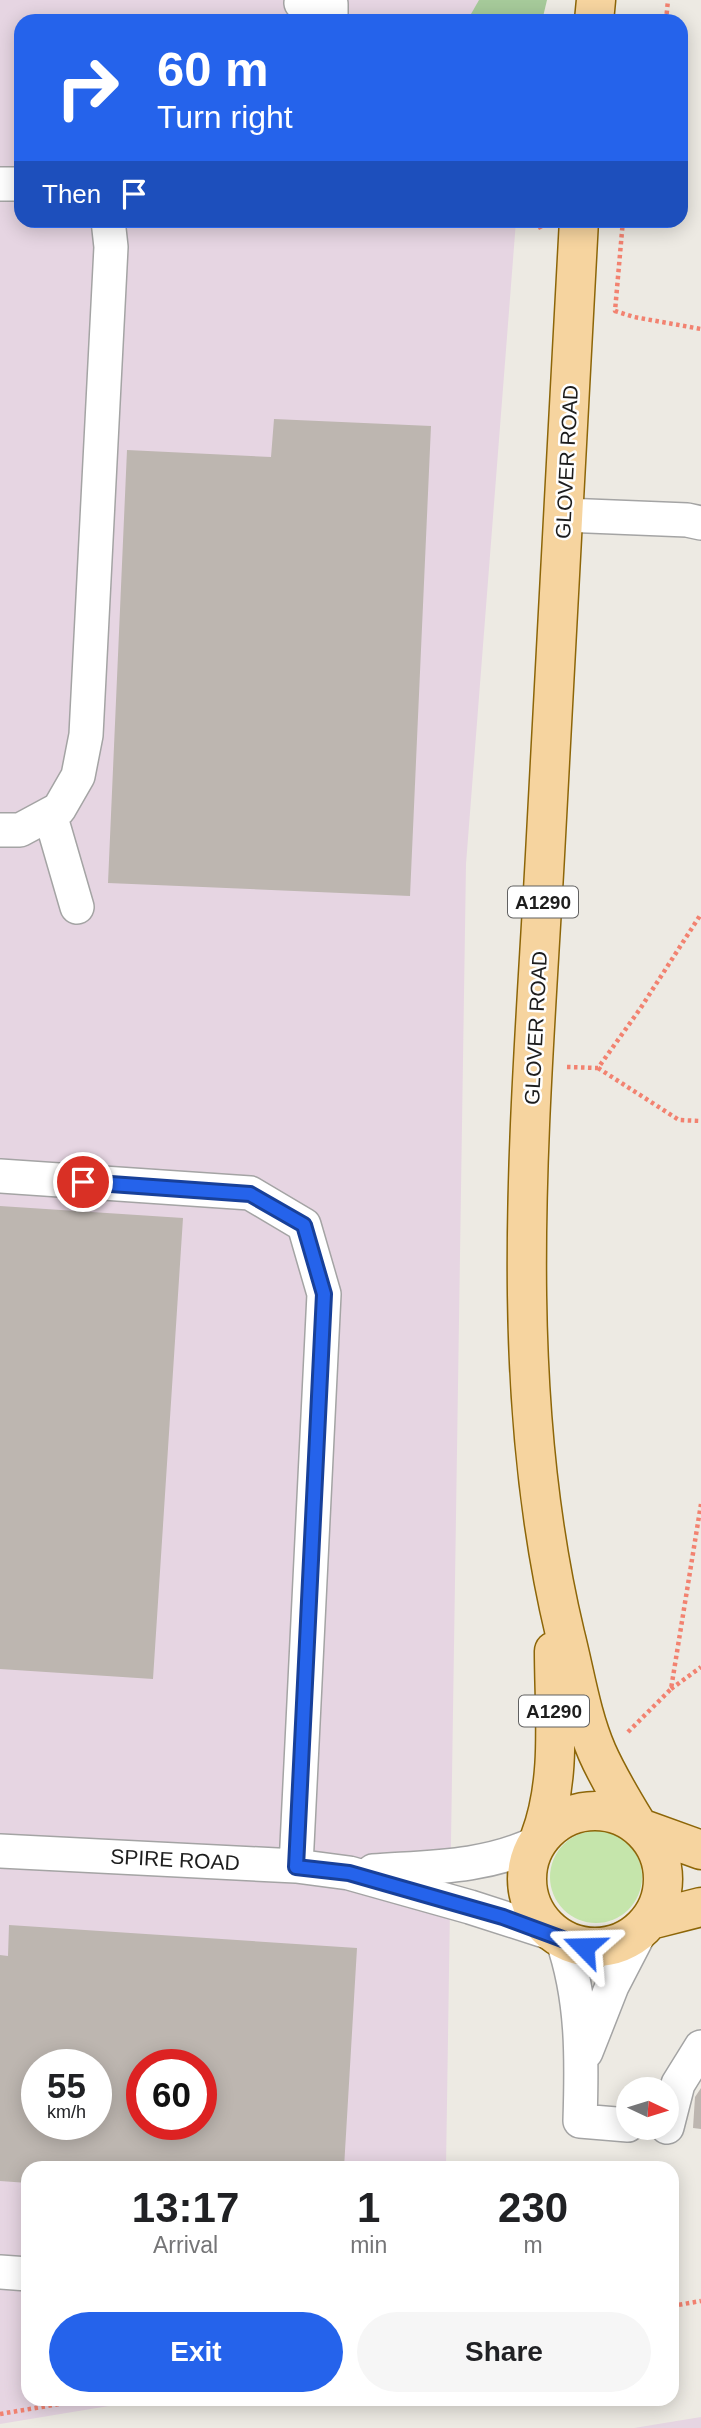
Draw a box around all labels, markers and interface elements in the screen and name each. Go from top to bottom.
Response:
icon: right [42,42,133,133]
text: 60 m [157,42,269,96]
text: Turn right [157,99,293,135]
icon: arrive [115,175,153,213]
text: Then [42,179,101,209]
street label: GLOVER ROAD [551,384,582,539]
road number: A1290 [508,887,578,918]
street label: GLOVER ROAD [520,950,551,1105]
pin [53,1152,113,1212]
icon: arrive [64,1163,102,1201]
road number: A1290 [519,1695,589,1726]
street label: SPIRE ROAD [110,1845,240,1874]
position arrow [547,1910,621,1984]
speed limit sign: 60 [126,2049,217,2140]
text: 55 [47,2066,86,2105]
north arrow [616,2077,679,2140]
map controls [616,2077,679,2140]
text: km/h [47,2102,86,2122]
text: 13:17 [132,2184,239,2231]
text: 1 [357,2184,380,2231]
text: 230 [498,2184,568,2231]
text: Arrival [153,2232,218,2258]
text: min [350,2232,387,2258]
text: m [524,2232,543,2258]
button: Exit [49,2312,343,2392]
button: Share [357,2312,651,2392]

